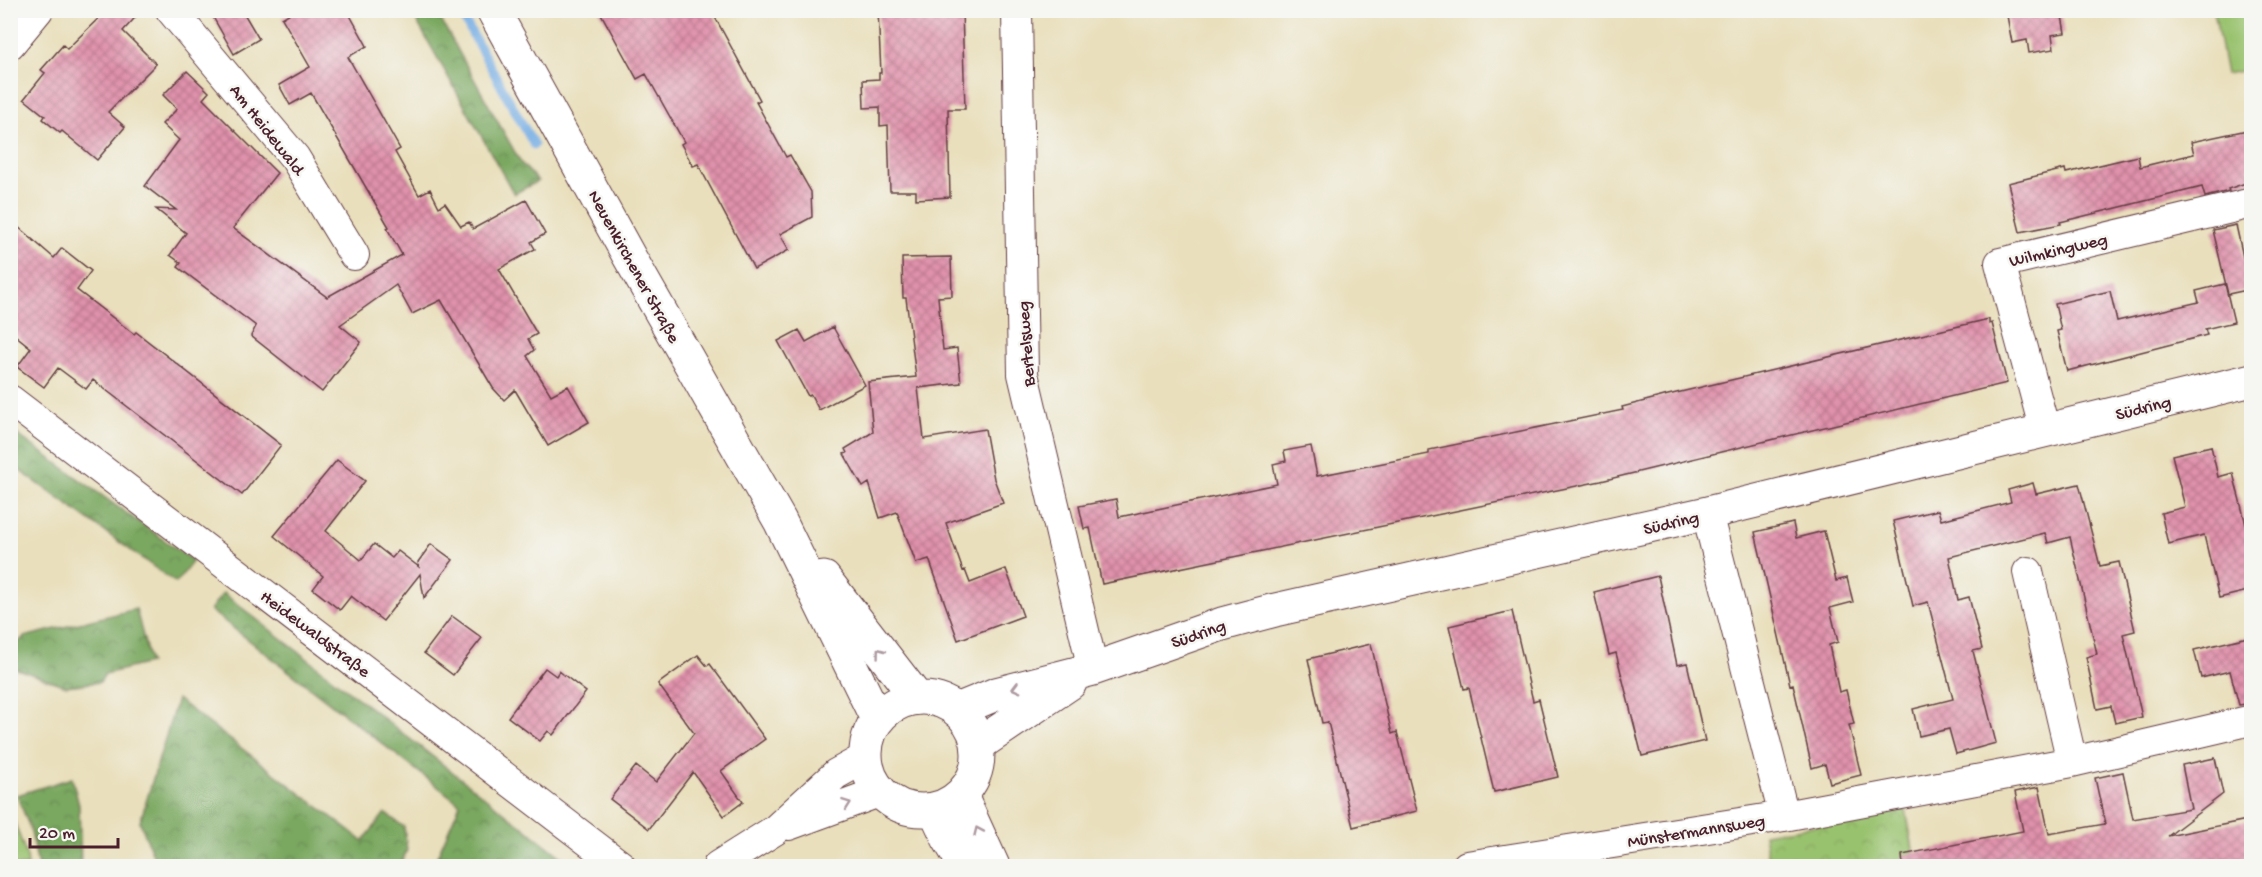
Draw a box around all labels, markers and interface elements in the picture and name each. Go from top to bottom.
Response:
street label: Am Heidewald [224,81,309,181]
street label: Neuenkirchener Straße [582,187,684,348]
street label: Wilmkingweg [2007,230,2110,273]
street label: Bertelsweg [1014,300,1041,388]
street label: Südring [2114,392,2174,426]
street label: Südring [1642,508,1701,541]
street label: Heidewaldstraße [255,587,374,684]
street label: Südring [1169,616,1229,654]
one-way arrow [877,648,888,659]
one-way arrow [1011,681,1021,694]
one-way arrow [841,798,851,811]
scale bar [30,811,118,849]
street label: Münstermannsweg [1626,811,1767,854]
text: 20 m [39,824,75,845]
one-way arrow [973,826,985,837]

